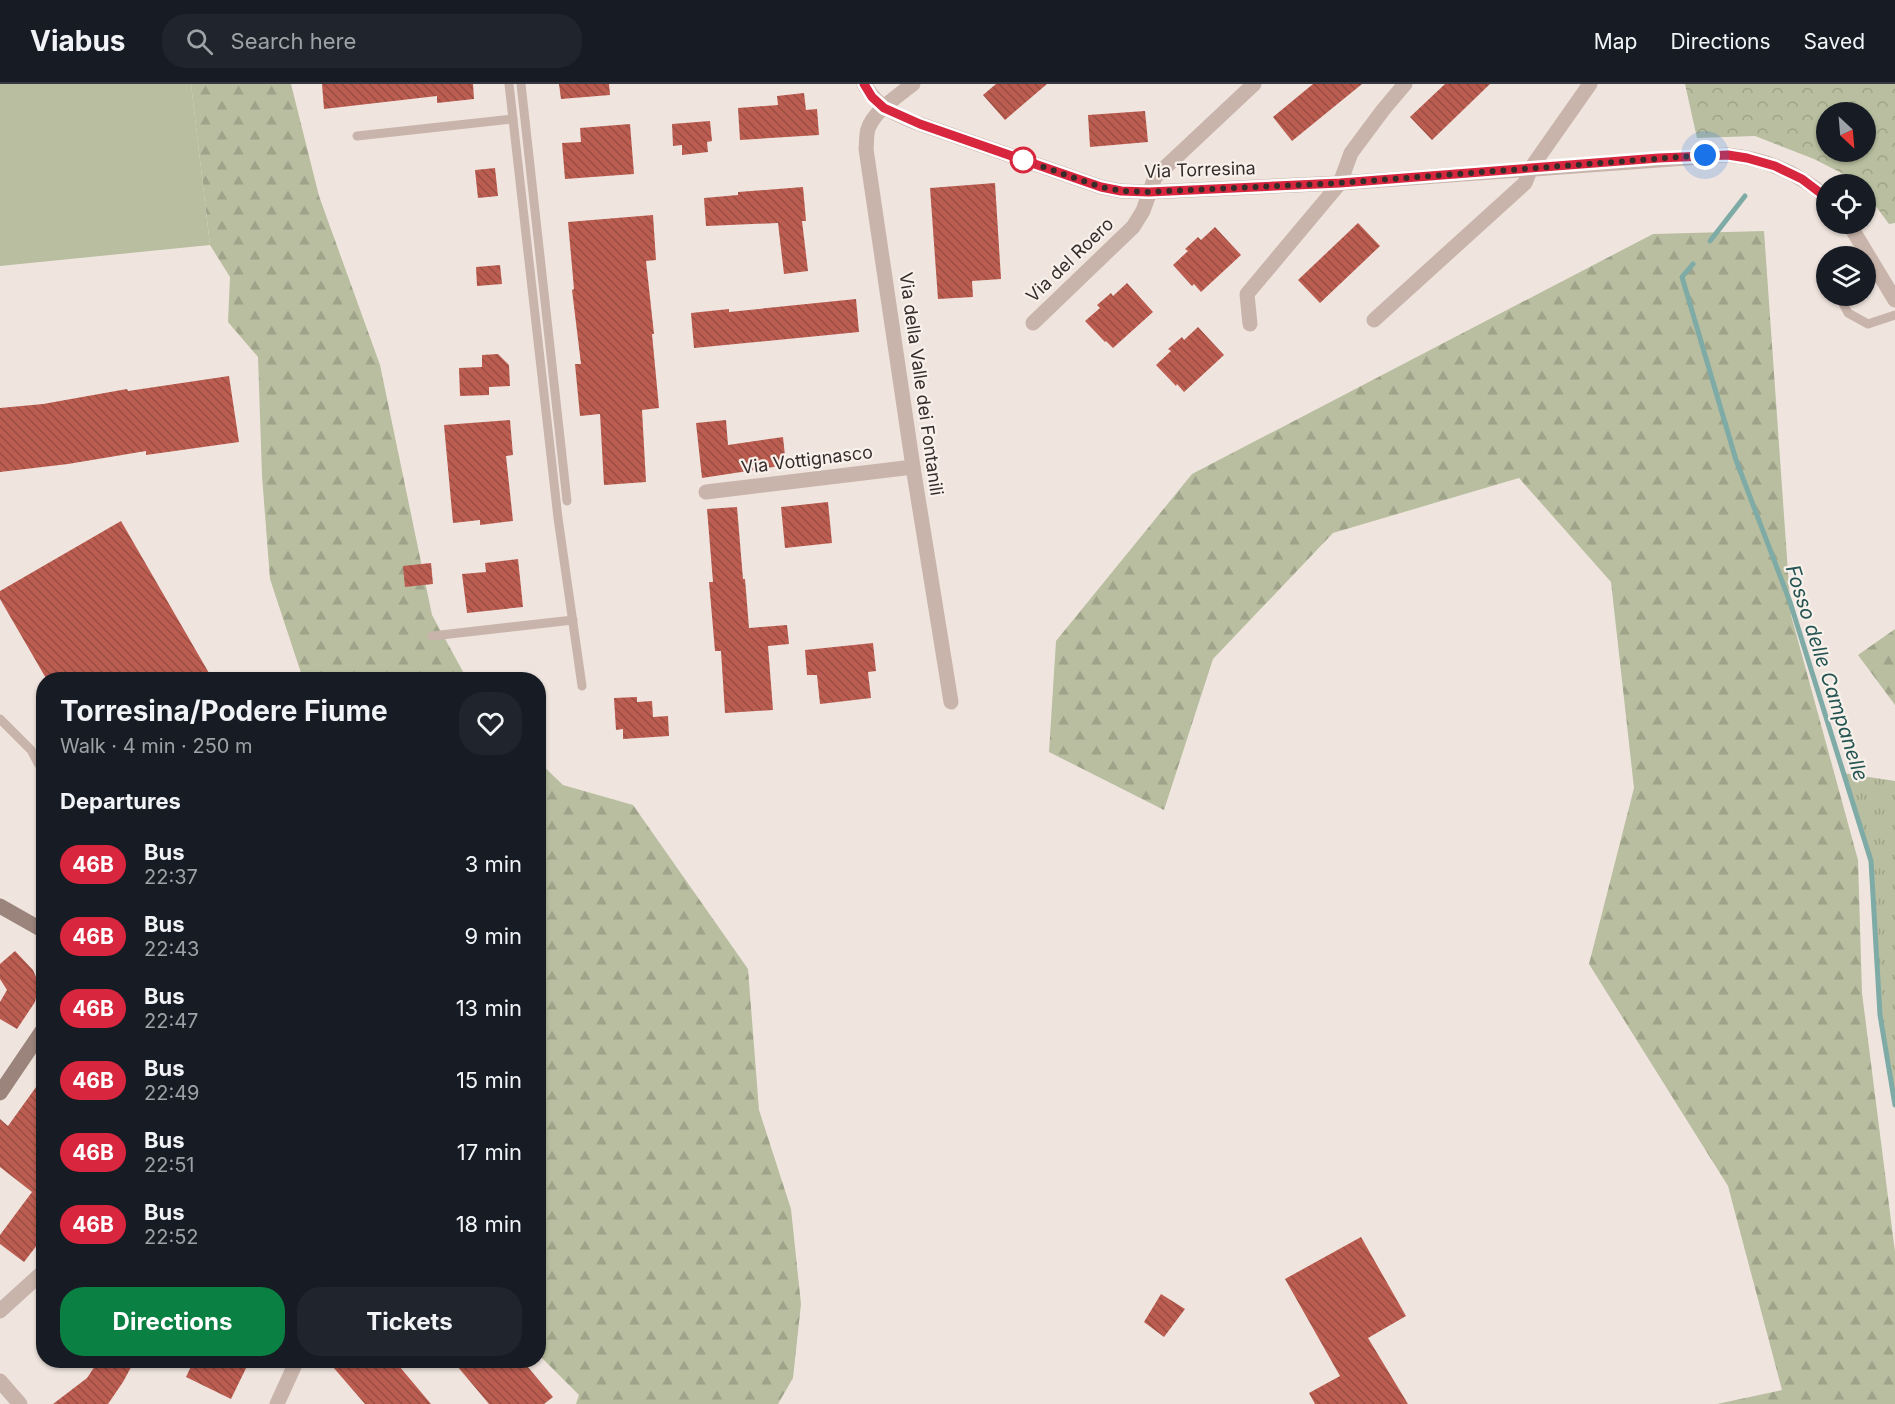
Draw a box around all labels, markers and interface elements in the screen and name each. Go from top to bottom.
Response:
search box [162,14,582,68]
text: Viabus [30,24,126,58]
icon: search [183,25,216,58]
text: Search here [231,28,356,54]
text: Map [1594,29,1637,54]
text: Directions [1670,29,1771,54]
text: Saved [1804,29,1865,54]
north arrow [1816,102,1876,162]
map controls [1816,102,1876,306]
your location [1690,140,1720,170]
unlabelled marker [1010,147,1036,173]
street label: Via Torresina [1144,157,1256,182]
button: locate [1816,174,1876,234]
street label: Via del Roero [1022,213,1118,306]
button: layers [1816,246,1876,306]
street label: Via della Valle dei Fontanili [895,271,948,497]
street label: Via Vottignasco [740,441,874,478]
water label: Fosso delle Campanelle [1781,562,1873,784]
button: heart [459,692,522,755]
text: Torresina/Podere Fiume [60,694,388,728]
text: Walk · 4 min · 250 m [60,734,253,758]
text: Departures [60,788,181,814]
text: Bus [144,839,185,865]
text: 3 min [465,851,522,877]
text: 46B [72,852,114,877]
text: 22:37 [144,865,198,889]
text: Bus [144,911,185,937]
text: 9 min [465,923,522,949]
text: 46B [72,924,114,949]
text: 22:43 [144,937,199,961]
text: Bus [144,983,185,1009]
text: 13 min [456,995,522,1021]
text: 46B [72,996,114,1021]
text: 22:47 [144,1009,198,1033]
text: Bus [144,1055,185,1081]
text: 15 min [456,1067,522,1093]
text: 46B [72,1068,114,1093]
text: 22:49 [144,1081,199,1105]
text: Bus [144,1127,185,1153]
text: 17 min [457,1139,522,1165]
text: 46B [72,1140,114,1165]
text: 22:51 [144,1153,194,1177]
text: Bus [144,1199,185,1225]
text: 18 min [456,1211,522,1237]
text: 46B [72,1212,114,1237]
text: 22:52 [144,1225,199,1249]
button: Directions [60,1287,285,1356]
button: Tickets [297,1287,522,1356]

